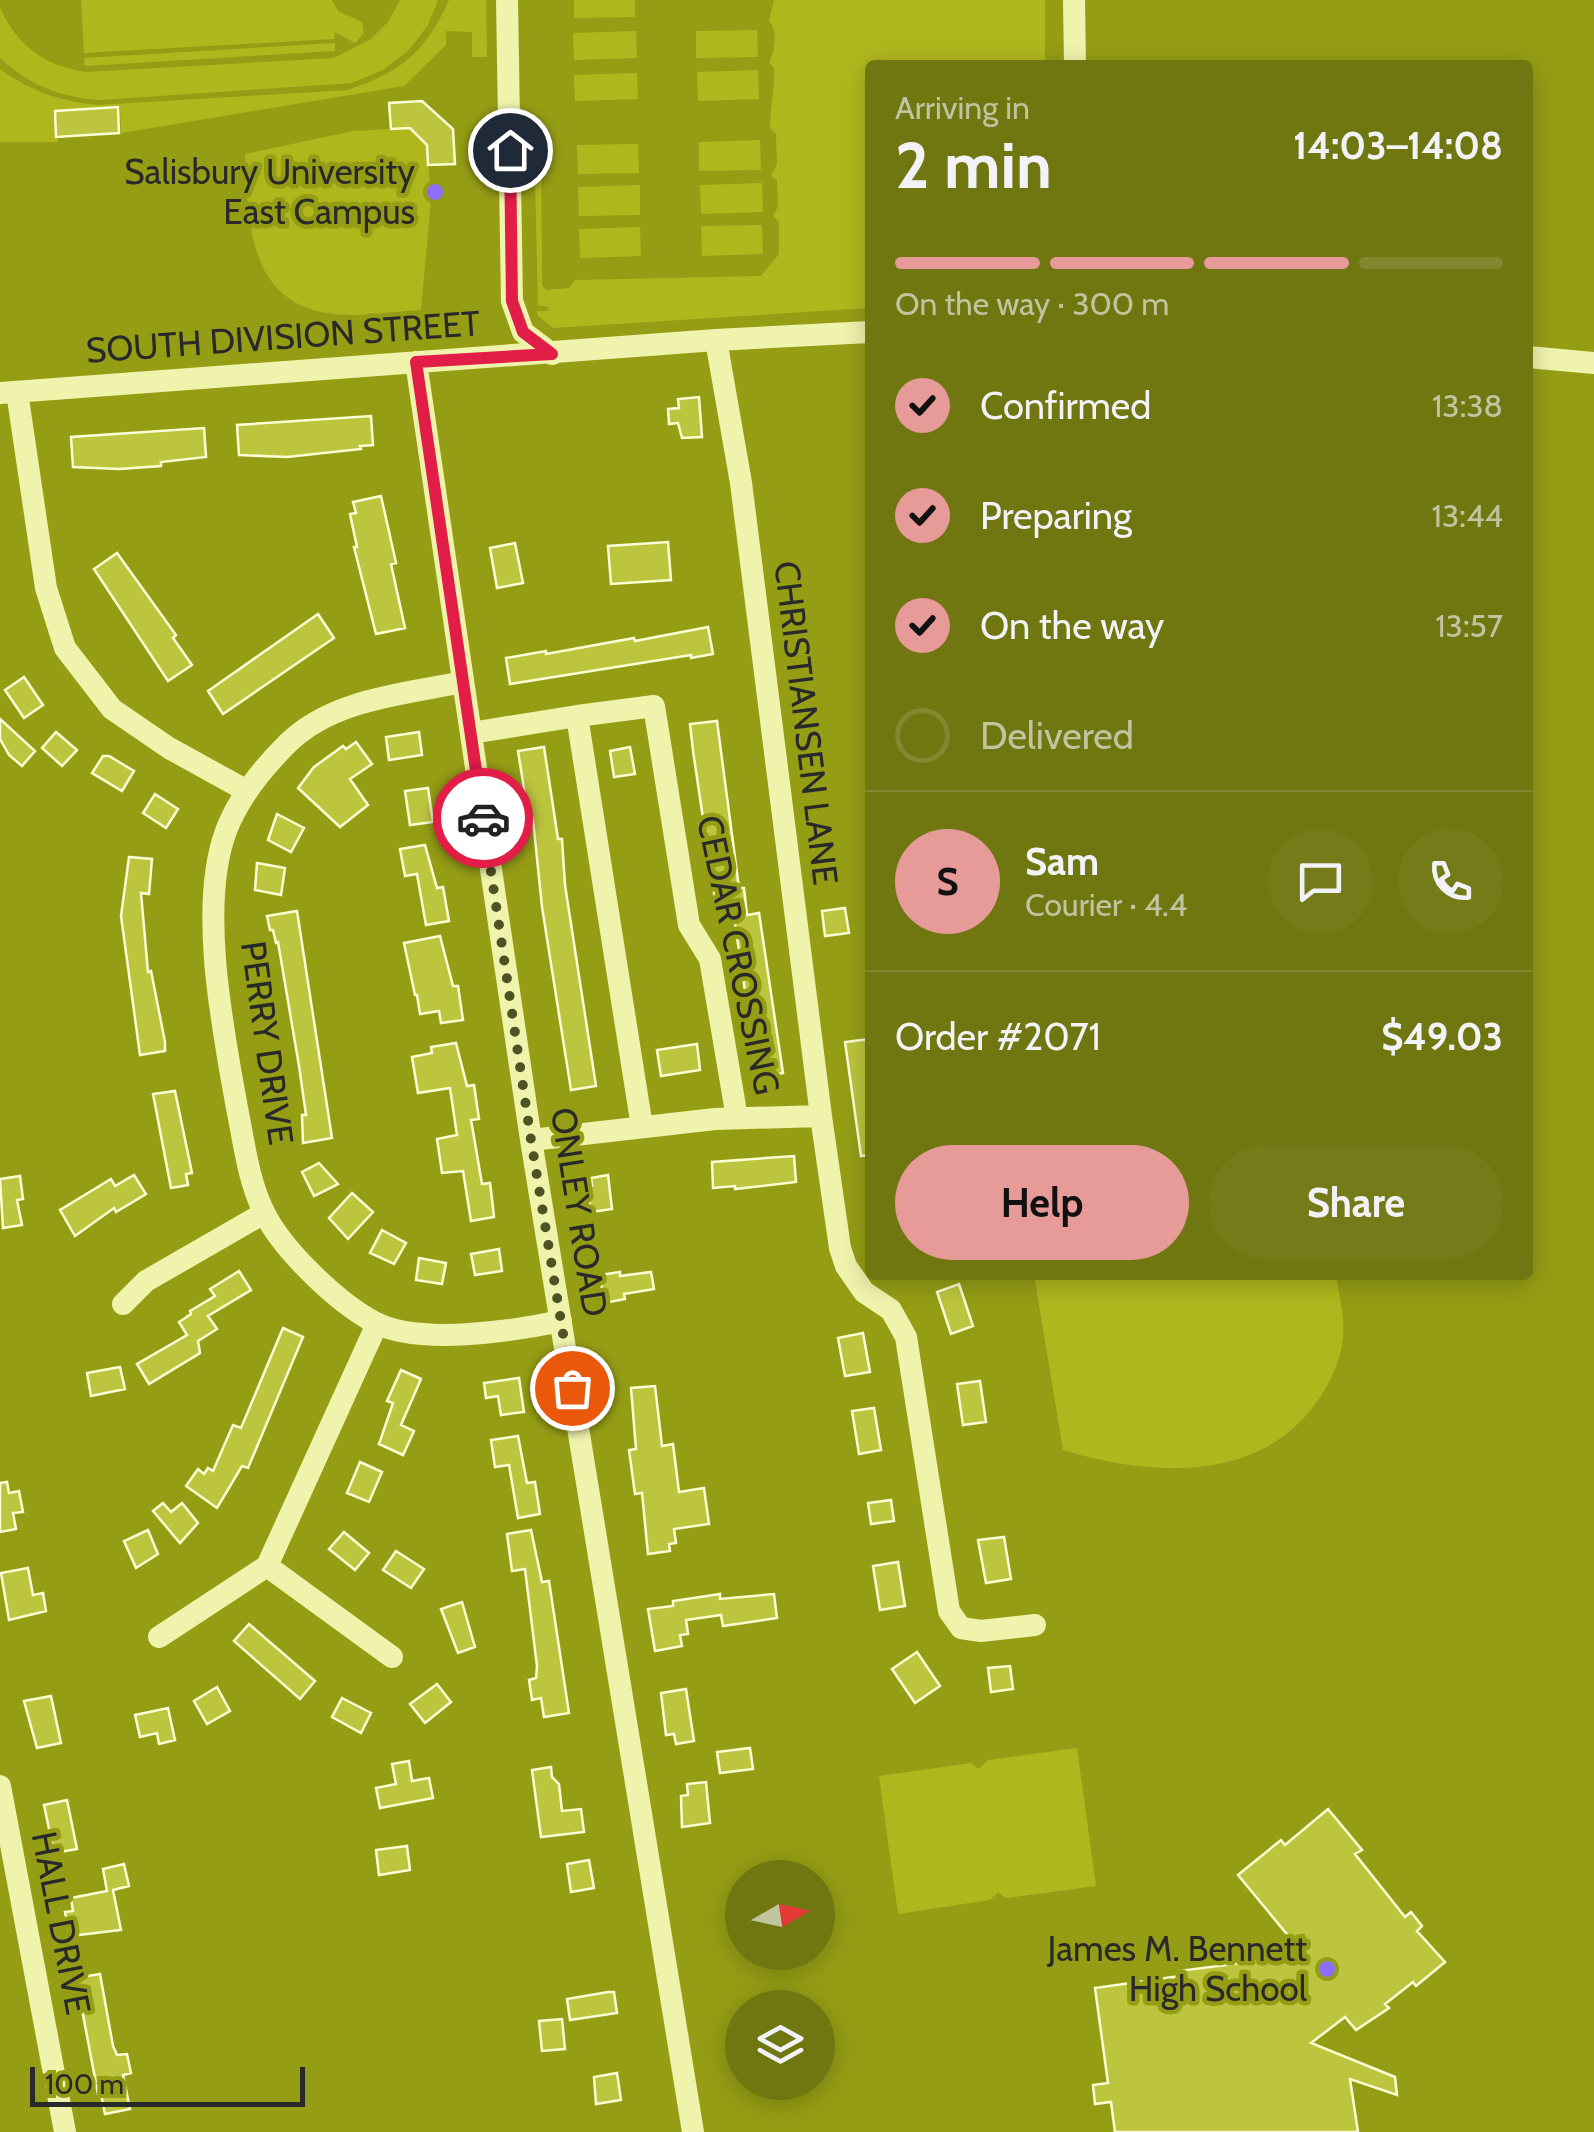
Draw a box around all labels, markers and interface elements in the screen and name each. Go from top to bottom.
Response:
text: Arriving in [895,88,1030,127]
pin [468,108,553,193]
text: 14:03–14:08 [1293,122,1503,169]
icon: home [483,123,538,178]
text: 2 min [895,125,1052,204]
place label: Salisbury University East Campus [124,150,415,233]
marker: Salisbury University East Campus [424,181,446,203]
text: On the way · 300 m [895,284,1169,323]
street label: SOUTH DIVISION STREET [84,301,482,372]
icon: check [895,378,950,433]
text: Confirmed [980,382,1151,429]
text: 13:38 [1432,386,1503,425]
icon: check [895,488,950,543]
text: Preparing [980,492,1132,539]
text: 13:44 [1432,496,1503,535]
street label: CHRISTIANSEN LANE [765,559,848,887]
icon: check [895,598,950,653]
text: On the way [980,602,1164,649]
text: 13:57 [1435,606,1503,645]
text: Delivered [980,712,1134,759]
courier [433,768,533,868]
icon: car [456,791,511,846]
street label: CEDAR CROSSING [688,811,789,1098]
button: chat [1268,829,1373,934]
button: phone [1398,829,1503,934]
text: Sam [1025,838,1099,885]
text: S [936,858,959,905]
text: Courier · 4.4 [1025,885,1187,924]
street label: PERRY DRIVE [232,938,303,1148]
text: Order #2071 [895,1013,1101,1060]
text: $49.03 [1381,1013,1503,1060]
street label: ONLEY ROAD [542,1104,617,1319]
button: Help [895,1145,1189,1260]
button: Share [1209,1145,1503,1260]
pin [530,1346,615,1431]
icon: bag [545,1361,600,1416]
street label: HALL DRIVE [23,1828,100,2018]
north arrow [725,1860,835,1970]
map controls [725,1860,835,2100]
place label: James M. Bennett High School [1047,1927,1308,2010]
marker: James M. Bennett High School [1316,1958,1338,1980]
button: layers [725,1990,835,2100]
scale bar [30,2062,305,2106]
text: 100 m [45,2067,124,2101]

